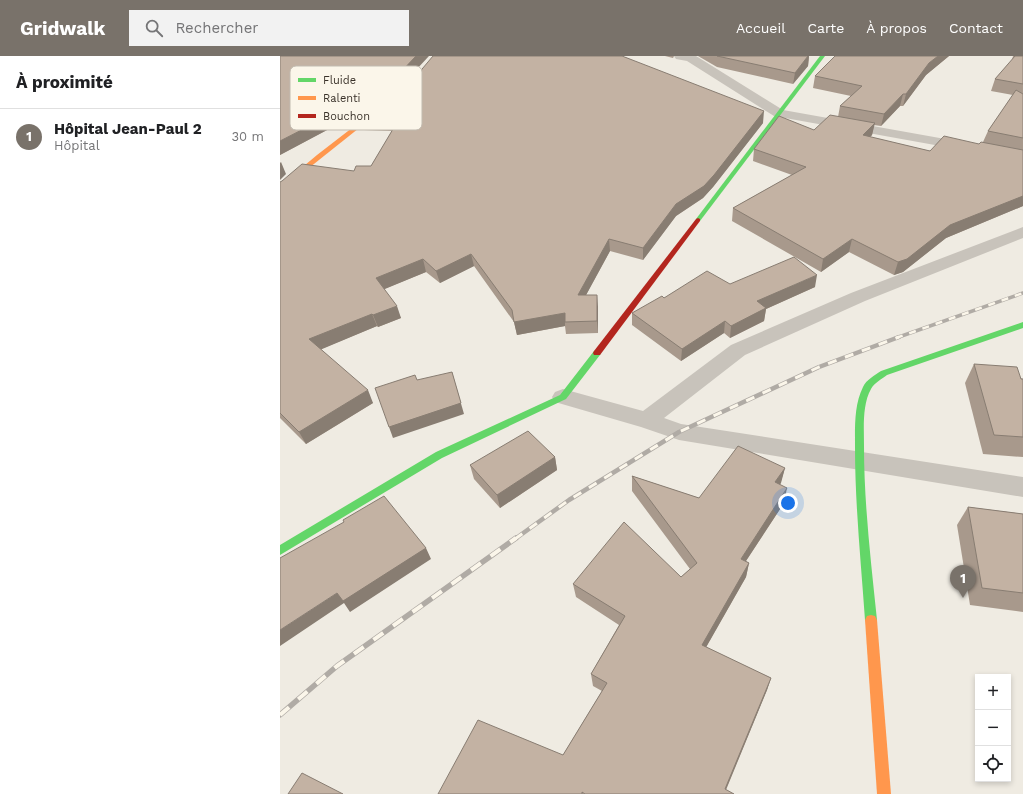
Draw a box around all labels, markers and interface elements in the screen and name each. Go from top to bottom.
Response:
search box [129,10,409,46]
text: Gridwalk [20,17,105,40]
icon: search [143,17,165,39]
text: Rechercher [175,19,258,37]
text: Accueil [736,20,785,36]
text: Carte [807,20,844,36]
text: À propos [866,20,927,36]
text: Contact [949,20,1003,36]
legend [290,66,422,130]
text: À proximité [16,72,113,92]
text: Fluide [323,74,356,87]
text: Ralenti [323,92,361,105]
text: Bouchon [323,110,370,123]
text: Hôpital Jean-Paul 2 [54,120,202,138]
text: 1 [26,129,32,144]
text: 30 m [232,129,264,144]
text: Hôpital [54,138,100,153]
your location [778,493,798,513]
pin: 1 [950,565,976,598]
map controls [975,674,1011,782]
button: + [975,674,1011,710]
button: − [975,710,1011,746]
button: locate [975,746,1011,782]

